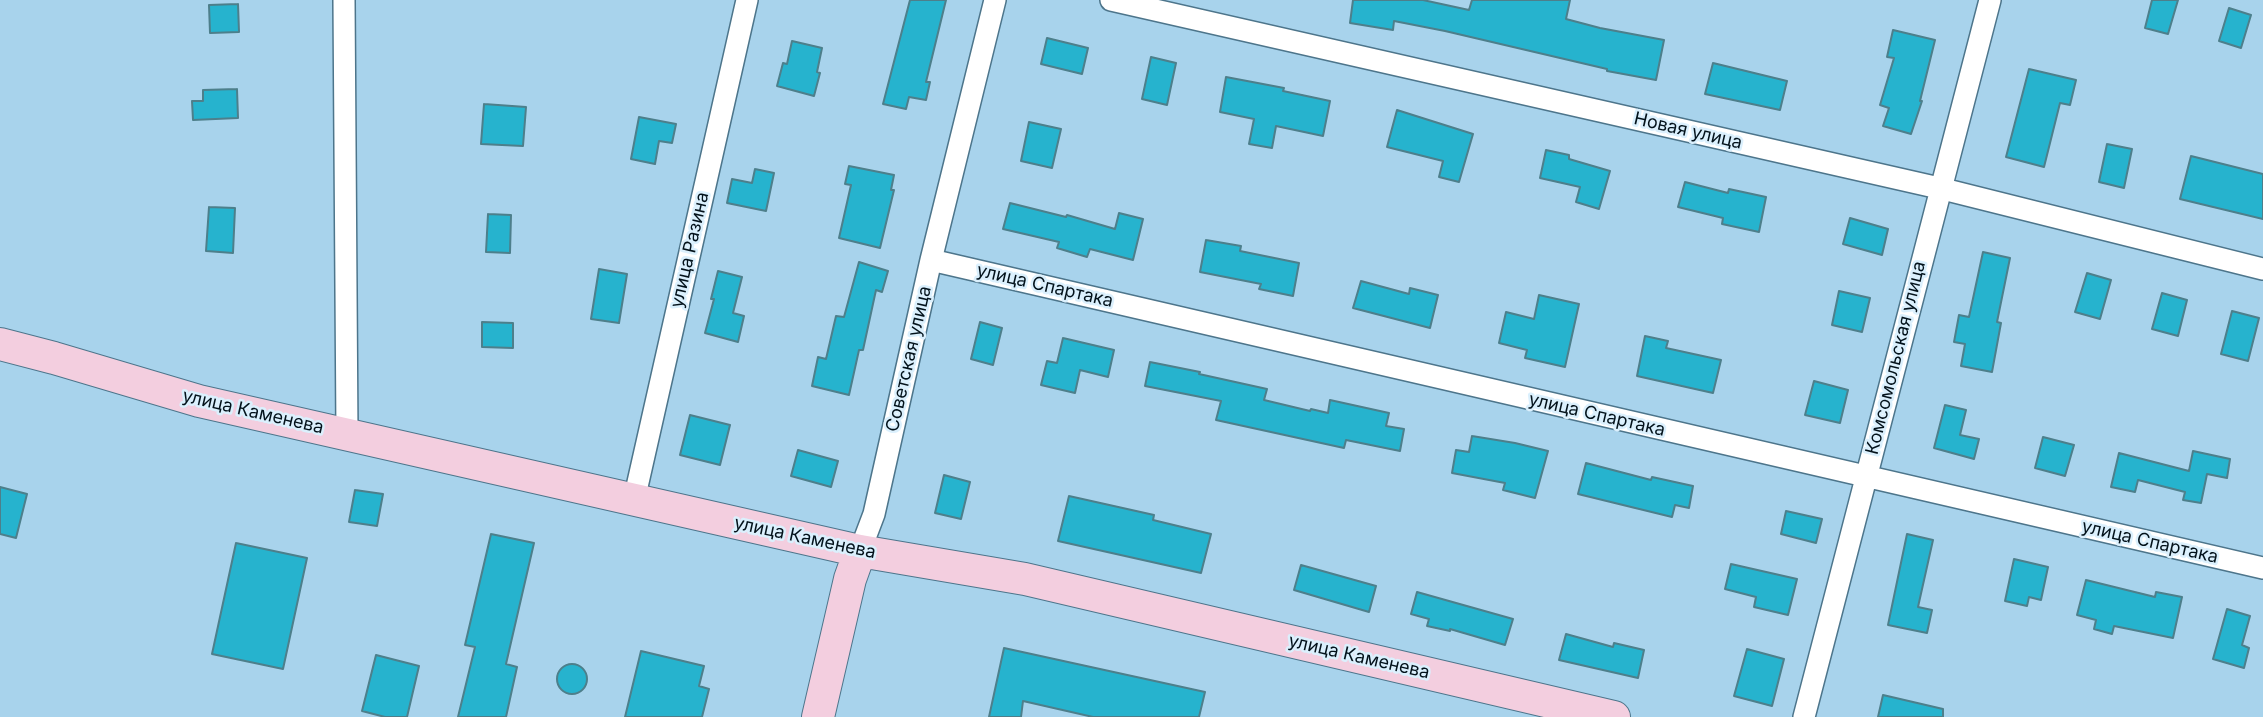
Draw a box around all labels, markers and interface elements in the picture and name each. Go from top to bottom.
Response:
street label: Новая улица [1632,108,1744,154]
street label: улица Разина [666,190,714,310]
street label: Комсомольская улица [1862,259,1930,457]
street label: улица Спартака [975,260,1115,312]
street label: Советская улица [882,284,936,434]
street label: улица Каменева [180,385,326,439]
street label: улица Спартака [1527,389,1667,441]
street label: улица Каменева [732,512,878,564]
street label: улица Спартака [2080,516,2220,568]
street label: улица Каменева [1286,630,1432,684]

